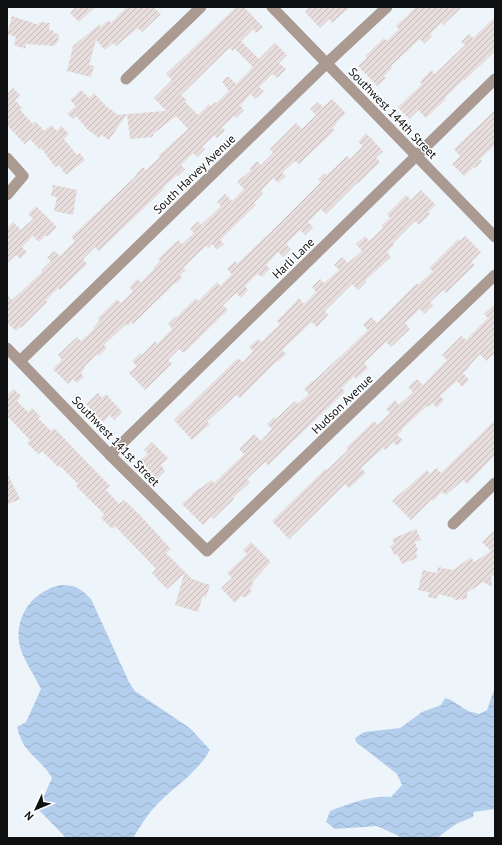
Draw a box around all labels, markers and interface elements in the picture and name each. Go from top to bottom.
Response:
street label: Southwest 144th Street [346,64,440,162]
street label: South Harvey Avenue [150,131,238,217]
street label: Harli Lane [269,234,317,282]
street label: Hudson Avenue [308,371,376,437]
street label: Southwest 141st Street [69,393,163,489]
north arrow [16,789,56,829]
text: N [21,808,36,823]

